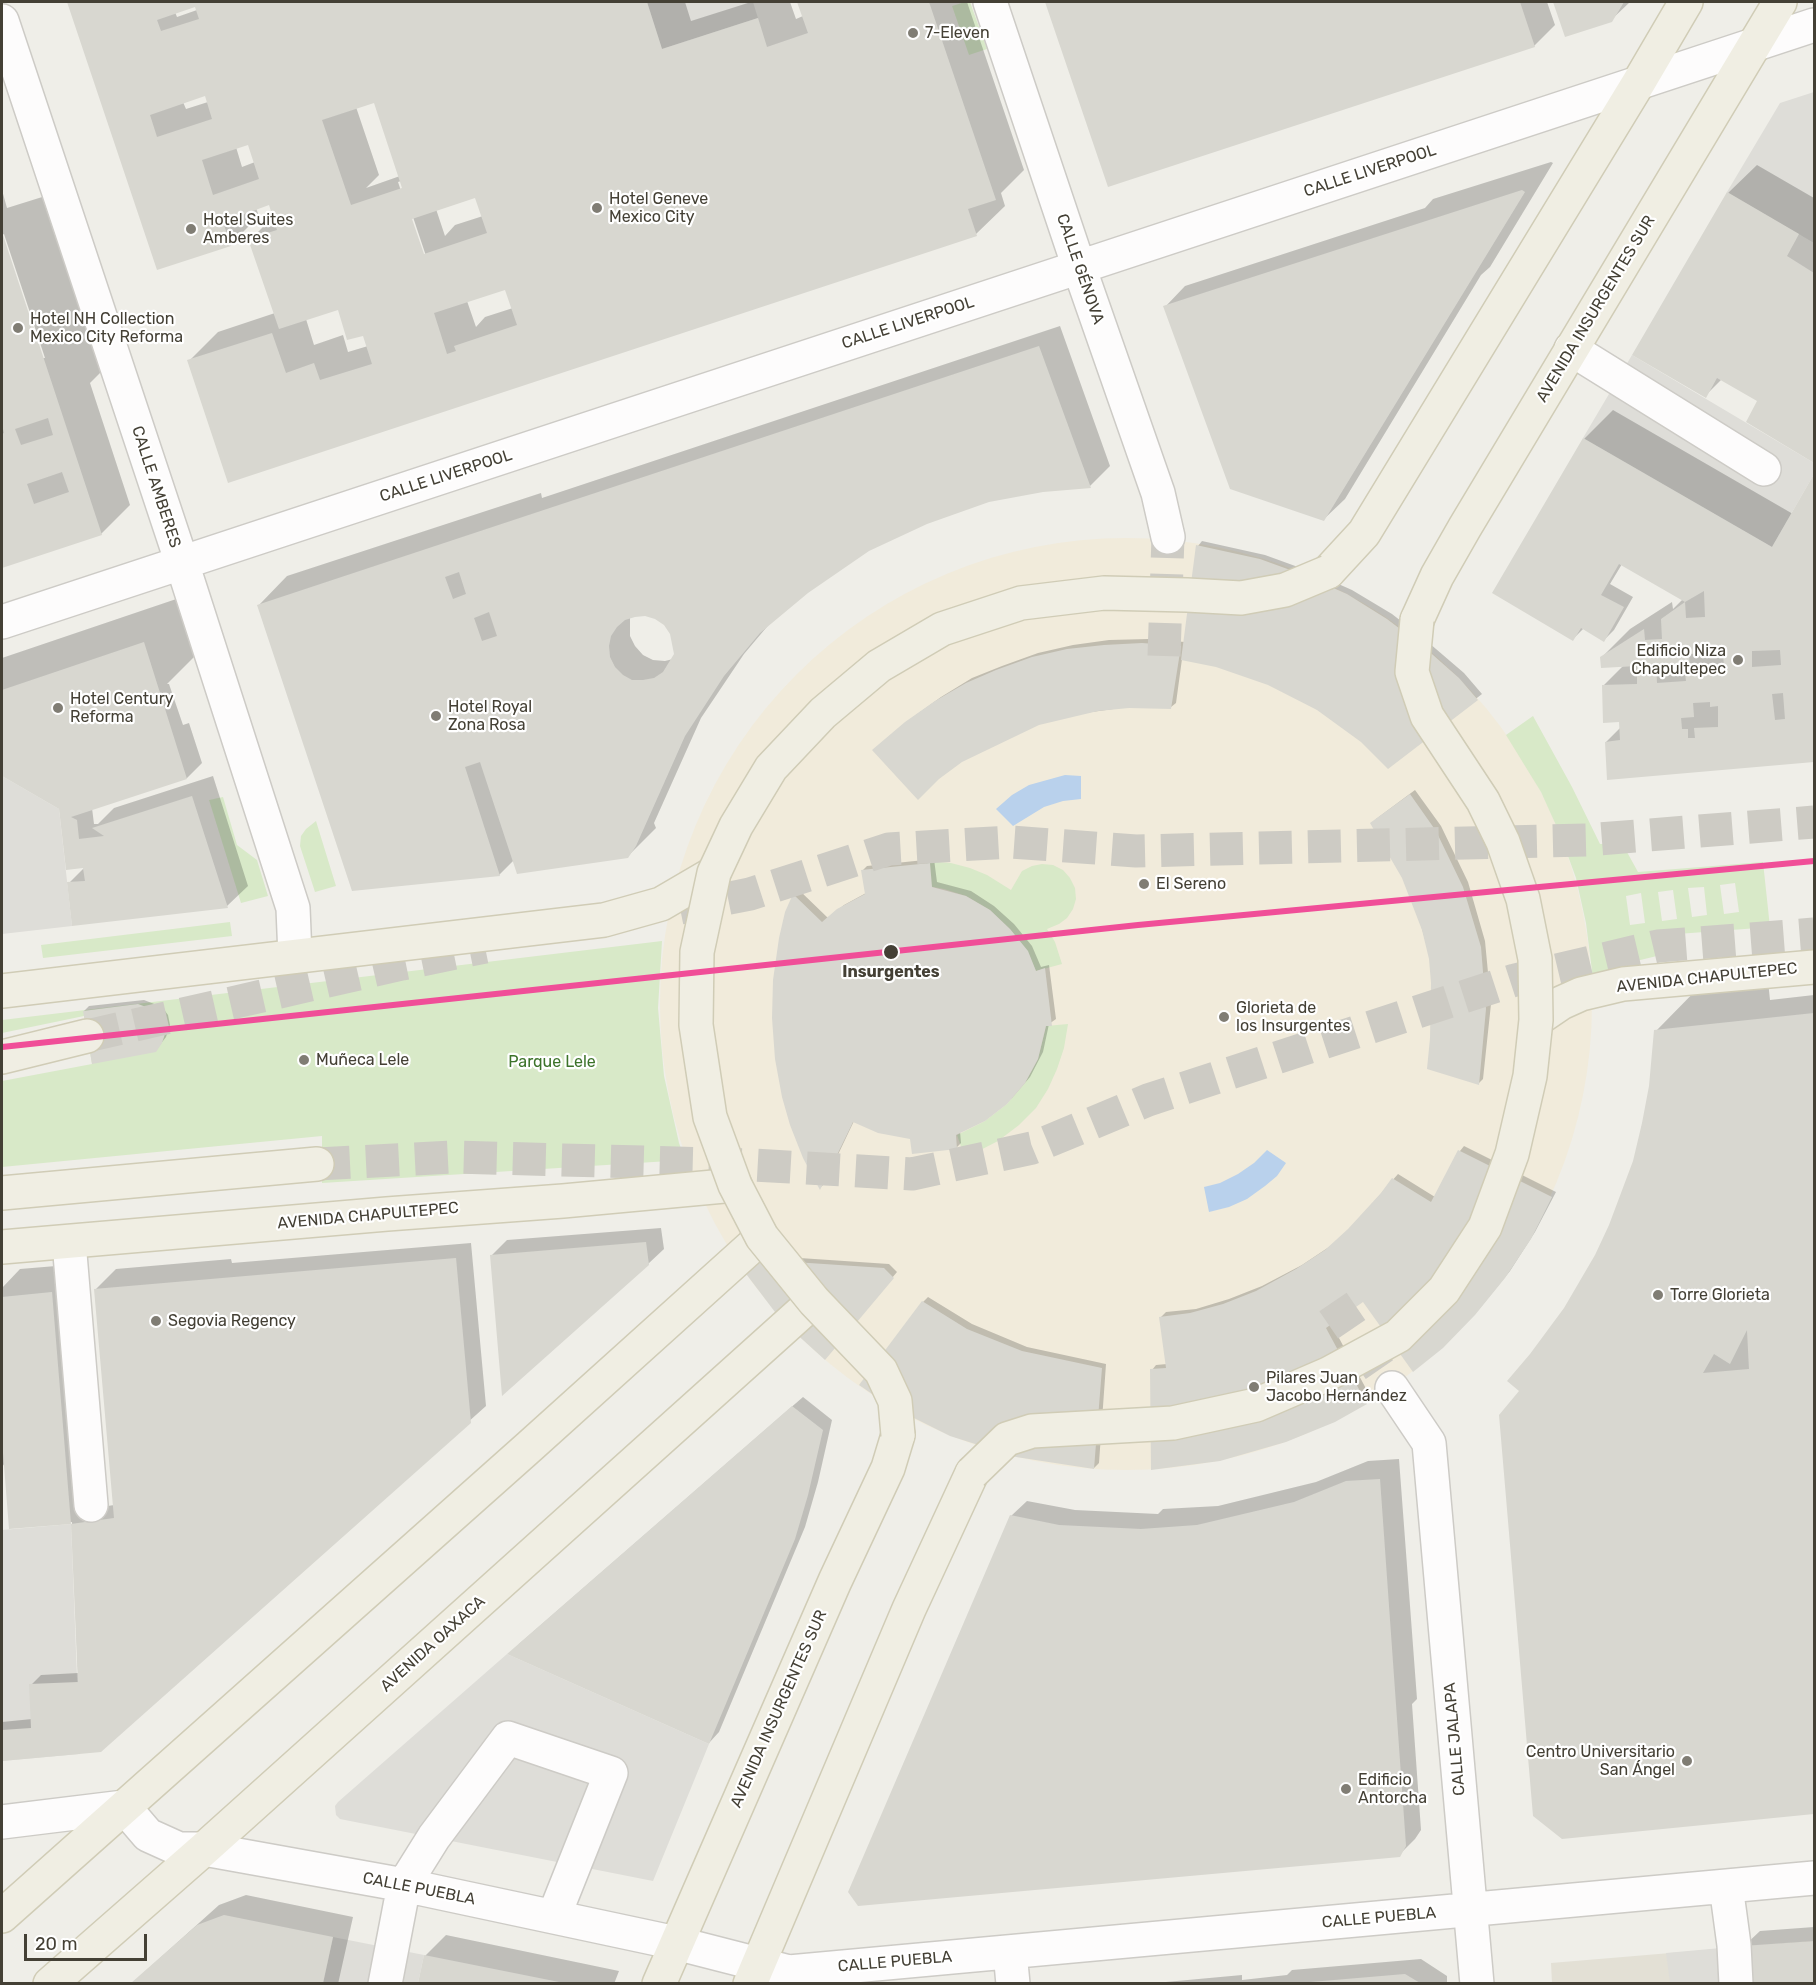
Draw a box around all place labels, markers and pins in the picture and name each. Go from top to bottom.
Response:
place label: 7-Eleven [925,23,990,43]
marker: 7-Eleven [906,26,920,40]
place label: Hotel Geneve Mexico City [609,189,708,227]
marker: Hotel Geneve Mexico City [590,201,604,215]
place label: Hotel Suites Amberes [203,210,293,248]
marker: Hotel Suites Amberes [184,222,198,236]
place label: Hotel NH Collection Mexico City Reforma [30,309,183,347]
marker: Hotel NH Collection Mexico City Reforma [11,321,25,335]
place label: Edificio Niza Chapultepec [1631,641,1726,679]
marker: Edificio Niza Chapultepec [1731,653,1745,667]
place label: Hotel Century Reforma [70,689,174,727]
place label: Hotel Royal Zona Rosa [448,697,532,735]
marker: Hotel Century Reforma [51,701,65,715]
marker: Hotel Royal Zona Rosa [429,709,443,723]
place label: El Sereno [1156,874,1226,894]
marker: El Sereno [1137,877,1151,891]
marker: Insurgentes [882,943,900,961]
place label: Insurgentes [842,962,940,982]
place label: Glorieta de los Insurgentes [1236,998,1350,1036]
marker: Glorieta de los Insurgentes [1217,1010,1231,1024]
place label: Muñeca Lele [316,1050,409,1070]
marker: Muñeca Lele [297,1053,311,1067]
place label: Torre Glorieta [1670,1285,1770,1305]
marker: Torre Glorieta [1651,1288,1665,1302]
place label: Segovia Regency [168,1311,296,1331]
marker: Segovia Regency [149,1314,163,1328]
place label: Pilares Juan Jacobo Hernández [1266,1368,1407,1406]
marker: Pilares Juan Jacobo Hernández [1247,1380,1261,1394]
place label: Centro Universitario San Ángel [1526,1742,1675,1780]
marker: Centro Universitario San Ángel [1680,1754,1694,1768]
place label: Edificio Antorcha [1358,1770,1427,1808]
marker: Edificio Antorcha [1339,1782,1353,1796]

